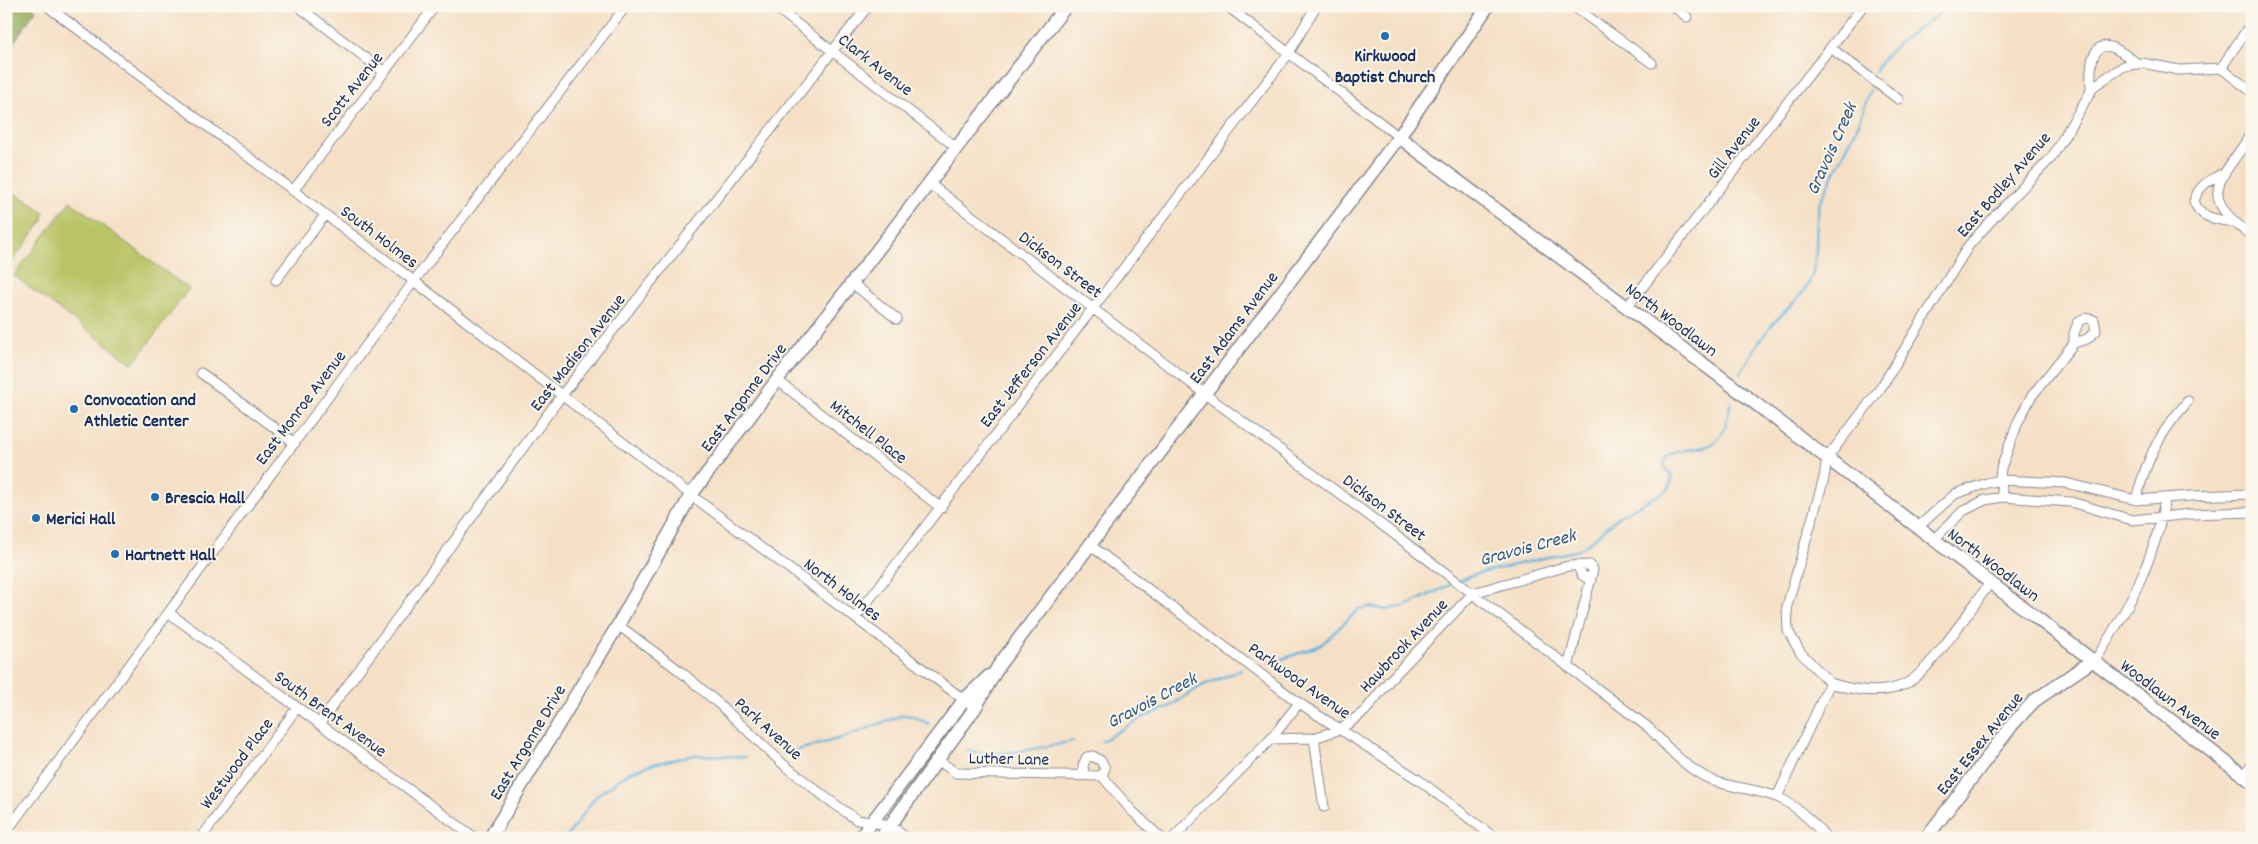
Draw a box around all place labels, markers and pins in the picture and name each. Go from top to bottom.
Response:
marker: Kirkwood Baptist Church [1379,30,1391,42]
place label: Kirkwood Baptist Church [1335,45,1435,91]
place label: Convocation and Athletic Center [84,389,196,435]
marker: Convocation and Athletic Center [68,403,80,415]
place label: Brescia Hall [165,487,246,512]
marker: Brescia Hall [149,491,161,503]
place label: Merici Hall [46,508,116,533]
marker: Merici Hall [30,512,42,524]
place label: Hartnett Hall [125,544,217,569]
marker: Hartnett Hall [109,548,121,560]

